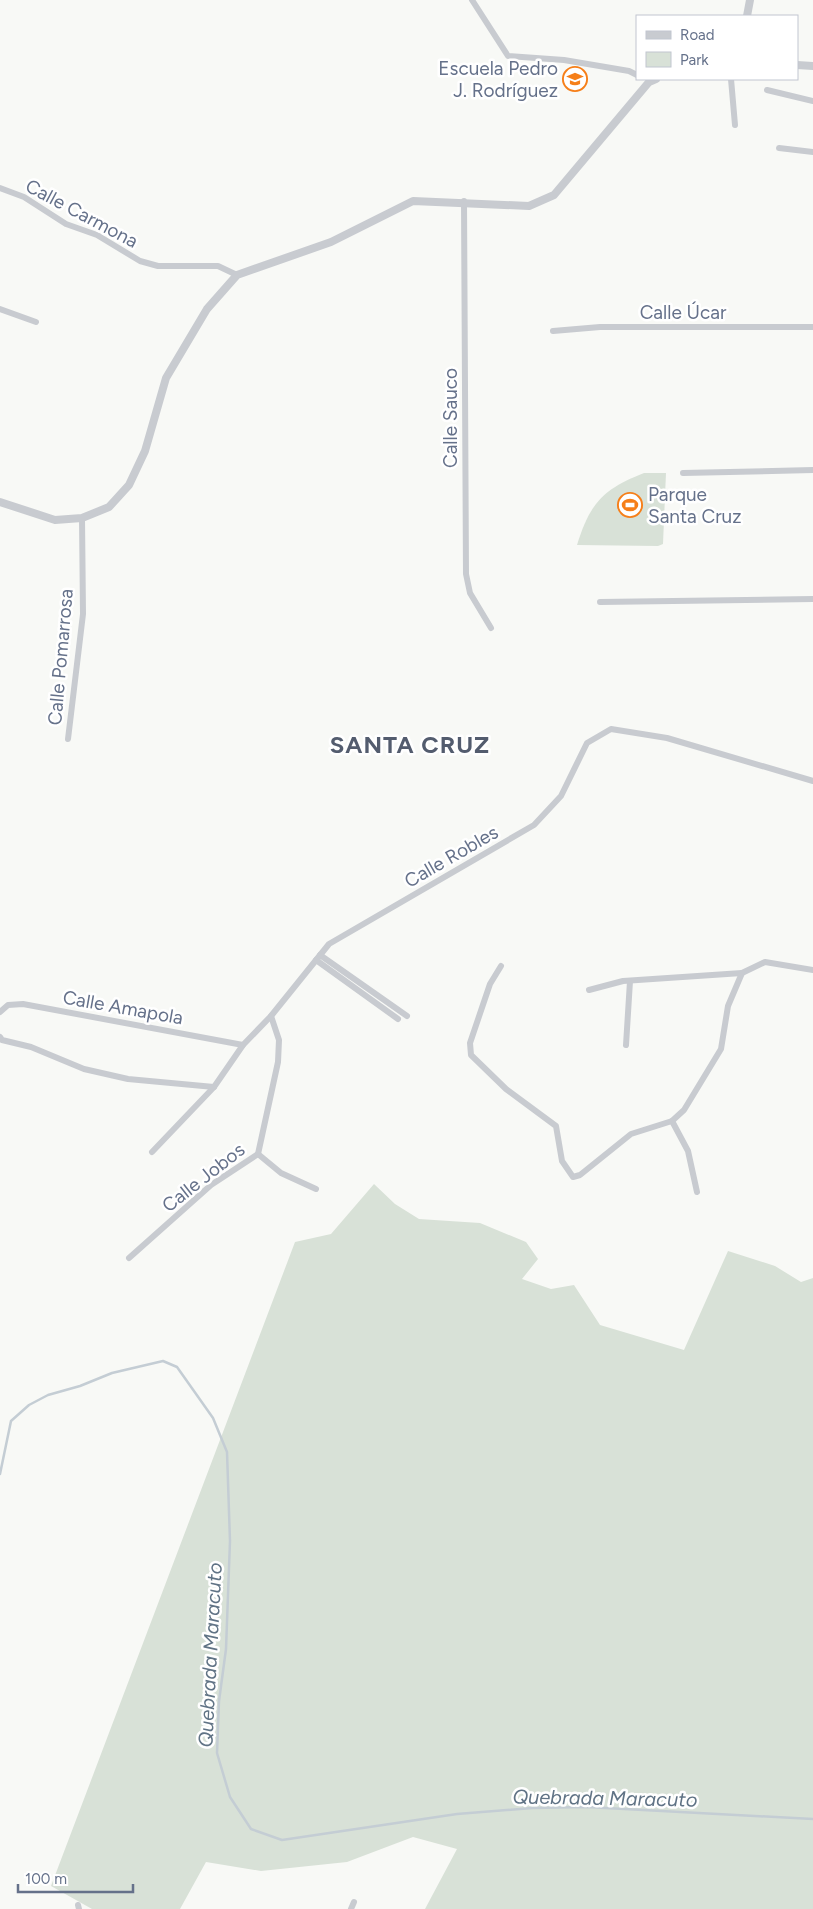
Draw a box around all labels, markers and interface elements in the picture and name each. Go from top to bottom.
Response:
legend [636,15,798,80]
text: Road [680,26,715,44]
text: Park [680,51,709,69]
place label: Escuela Pedro J. Rodríguez [438,57,558,102]
school or university icon: Escuela Pedro J. Rodríguez [562,66,588,92]
street label: Calle Carmona [22,174,142,253]
street label: Calle Úcar [640,301,727,324]
street label: Calle Sauco [439,368,462,468]
place label: Parque Santa Cruz [648,483,742,528]
sports icon: Parque Santa Cruz [617,492,643,518]
street label: Calle Pomarrosa [43,588,78,726]
district label: SANTA CRUZ [330,730,490,759]
street label: Calle Robles [400,820,502,892]
street label: Calle Amapola [61,986,185,1029]
street label: Calle Jobos [157,1138,249,1217]
water label: Quebrada Maracuto [193,1562,227,1748]
water label: Quebrada Maracuto [512,1784,698,1812]
scale bar [18,1862,132,1894]
text: 100 m [25,1870,67,1888]

